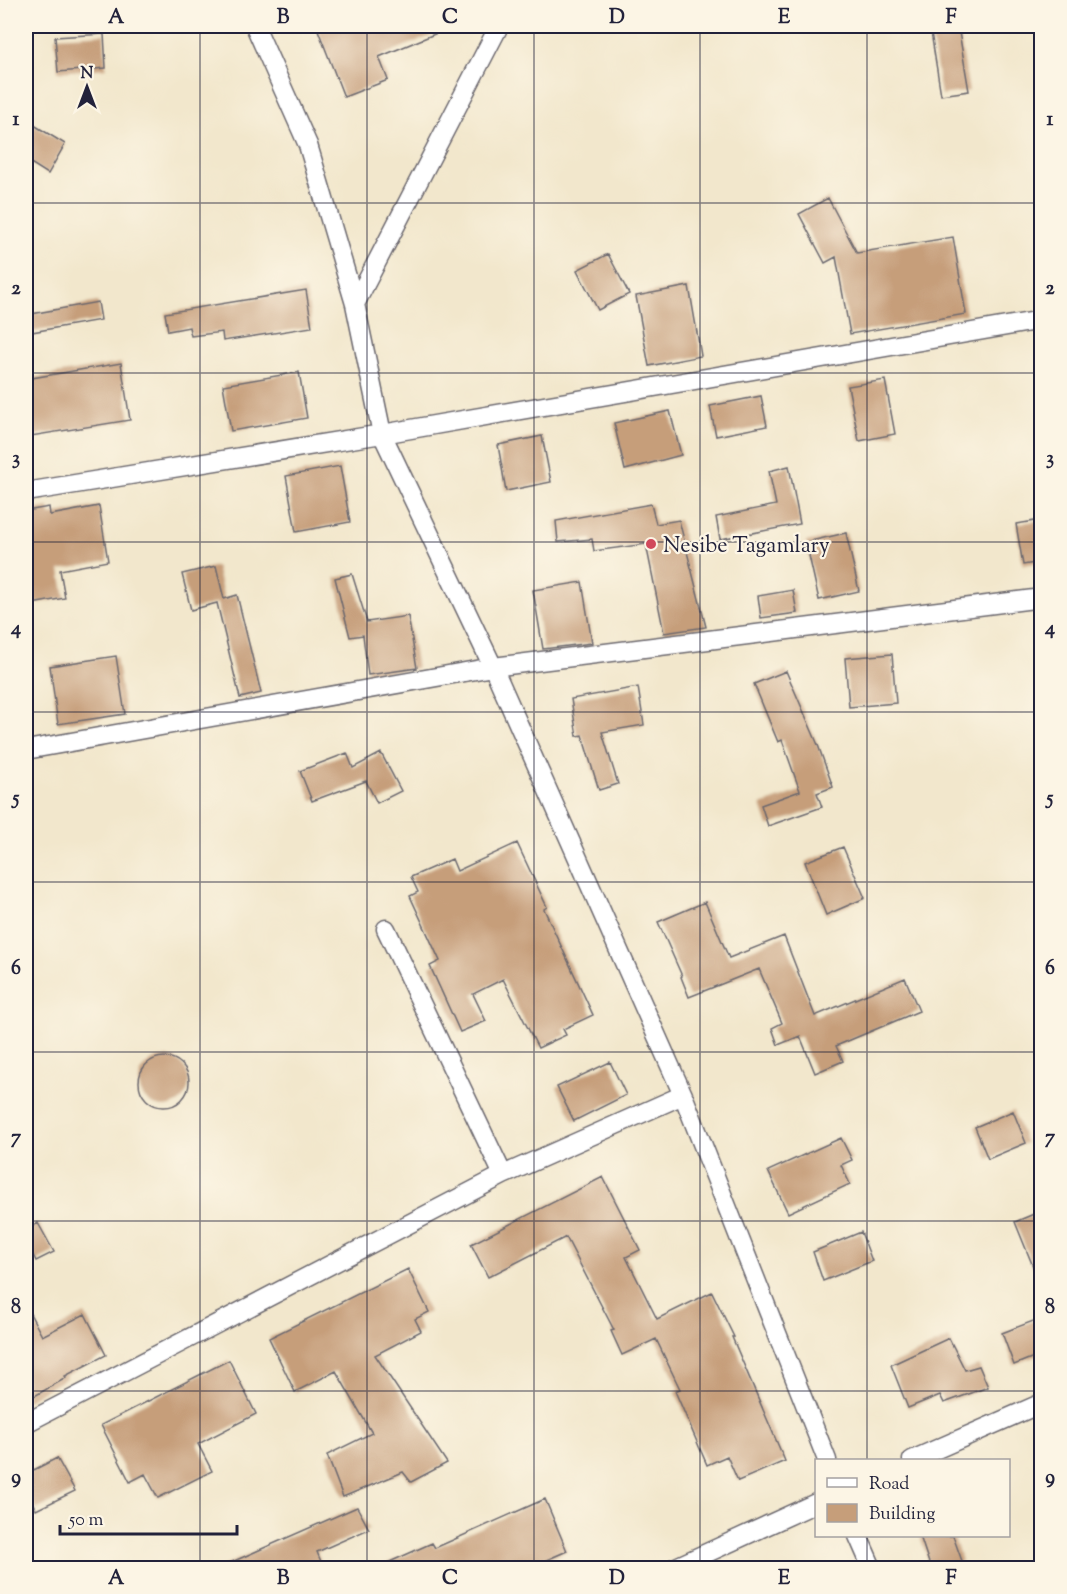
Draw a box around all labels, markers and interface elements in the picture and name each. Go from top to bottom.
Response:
text: A [108,4,125,33]
text: B [277,4,290,33]
text: C [442,4,458,33]
text: D [609,4,625,33]
text: E [778,4,791,33]
text: F [945,4,957,33]
north arrow [57,57,117,117]
text: N [81,63,94,86]
text: 1 [13,106,20,135]
text: 1 [1047,106,1054,135]
text: 2 [11,275,21,304]
text: 2 [1045,275,1055,304]
text: 3 [12,445,20,474]
text: 3 [1046,445,1054,474]
place label: Nesibe Tagamlary [663,531,830,563]
marker: Nesibe Tagamlary [644,537,658,551]
text: 4 [10,615,21,644]
text: 4 [1044,615,1055,644]
text: 5 [11,785,20,814]
text: 5 [1045,785,1054,814]
text: 6 [11,955,21,984]
text: 6 [1045,955,1055,984]
text: 7 [11,1124,22,1153]
text: 7 [1045,1124,1056,1153]
text: 8 [11,1294,21,1323]
text: 8 [1045,1294,1055,1323]
legend [815,1459,1010,1537]
text: 9 [11,1464,21,1493]
text: 9 [1045,1464,1055,1493]
text: Road [869,1472,909,1498]
scale bar [60,1498,237,1536]
text: Building [869,1502,935,1528]
text: 50 m [68,1508,104,1534]
text: A [108,1565,125,1594]
text: B [277,1565,290,1594]
text: C [442,1565,458,1594]
text: D [609,1565,625,1594]
text: E [778,1565,791,1594]
text: F [945,1565,957,1594]

